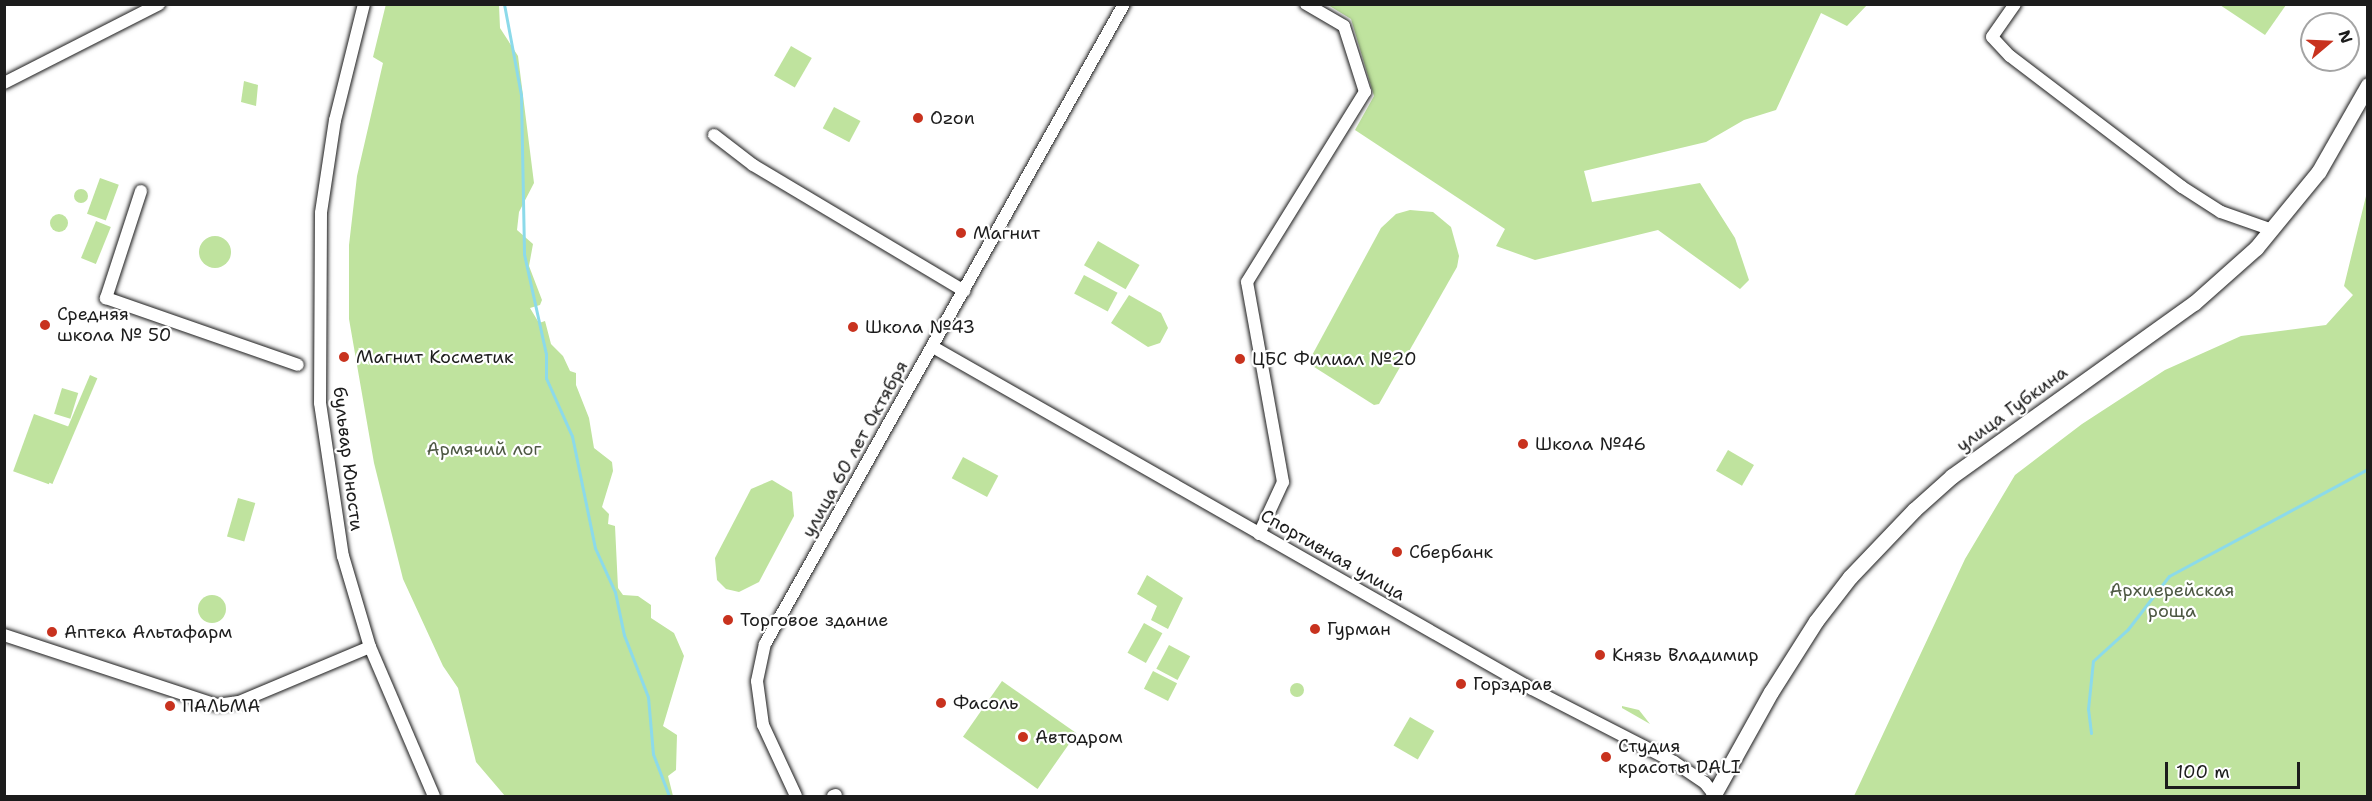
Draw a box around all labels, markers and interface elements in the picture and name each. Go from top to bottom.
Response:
north arrow [2300,12,2360,72]
text: N [2334,27,2358,46]
place label: Ozon [930,107,975,129]
marker: Ozon [911,111,925,125]
place label: Магнит [973,222,1040,244]
marker: Магнит [954,226,968,240]
place label: Средняя школа № 50 [57,304,171,346]
place label: Школа №43 [865,316,975,338]
marker: Средняя школа № 50 [38,318,52,332]
marker: Школа №43 [846,320,860,334]
place label: Магнит Косметик [356,346,514,368]
place label: ЦБС Филиал №20 [1252,348,1416,370]
marker: Магнит Косметик [337,350,351,364]
marker: ЦБС Филиал №20 [1233,352,1247,366]
street label: улица 60 лет Октября [797,357,913,541]
street label: улица Губкина [1952,361,2072,457]
street label: бульвар Юности [328,386,368,532]
place label: Школа №46 [1535,433,1646,455]
marker: Школа №46 [1516,437,1530,451]
park label: Армячий лог [427,438,541,460]
street label: Спортивная улица [1257,505,1409,605]
place label: Сбербанк [1409,541,1493,563]
marker: Сбербанк [1390,545,1404,559]
park label: Архиерейская роща [2109,580,2235,622]
place label: Торговое здание [740,609,888,631]
marker: Торговое здание [721,613,735,627]
place label: Гурман [1327,618,1391,640]
place label: Аптека Альтафарм [64,621,232,643]
marker: Гурман [1308,622,1322,636]
marker: Аптека Альтафарм [45,625,59,639]
place label: Князь Владимир [1612,644,1759,666]
marker: Князь Владимир [1593,648,1607,662]
place label: Горздрав [1473,673,1552,695]
marker: Горздрав [1454,677,1468,691]
place label: Фасоль [953,692,1018,714]
place label: ПАЛЬМА [182,695,260,717]
marker: Фасоль [934,696,948,710]
marker: ПАЛЬМА [163,699,177,713]
place label: Автодром [1035,726,1123,748]
marker: Автодром [1016,730,1030,744]
place label: Студия красоты DALI [1618,736,1741,778]
marker: Студия красоты DALI [1599,750,1613,764]
scale bar [2168,750,2303,788]
text: 100 m [2176,760,2230,784]

